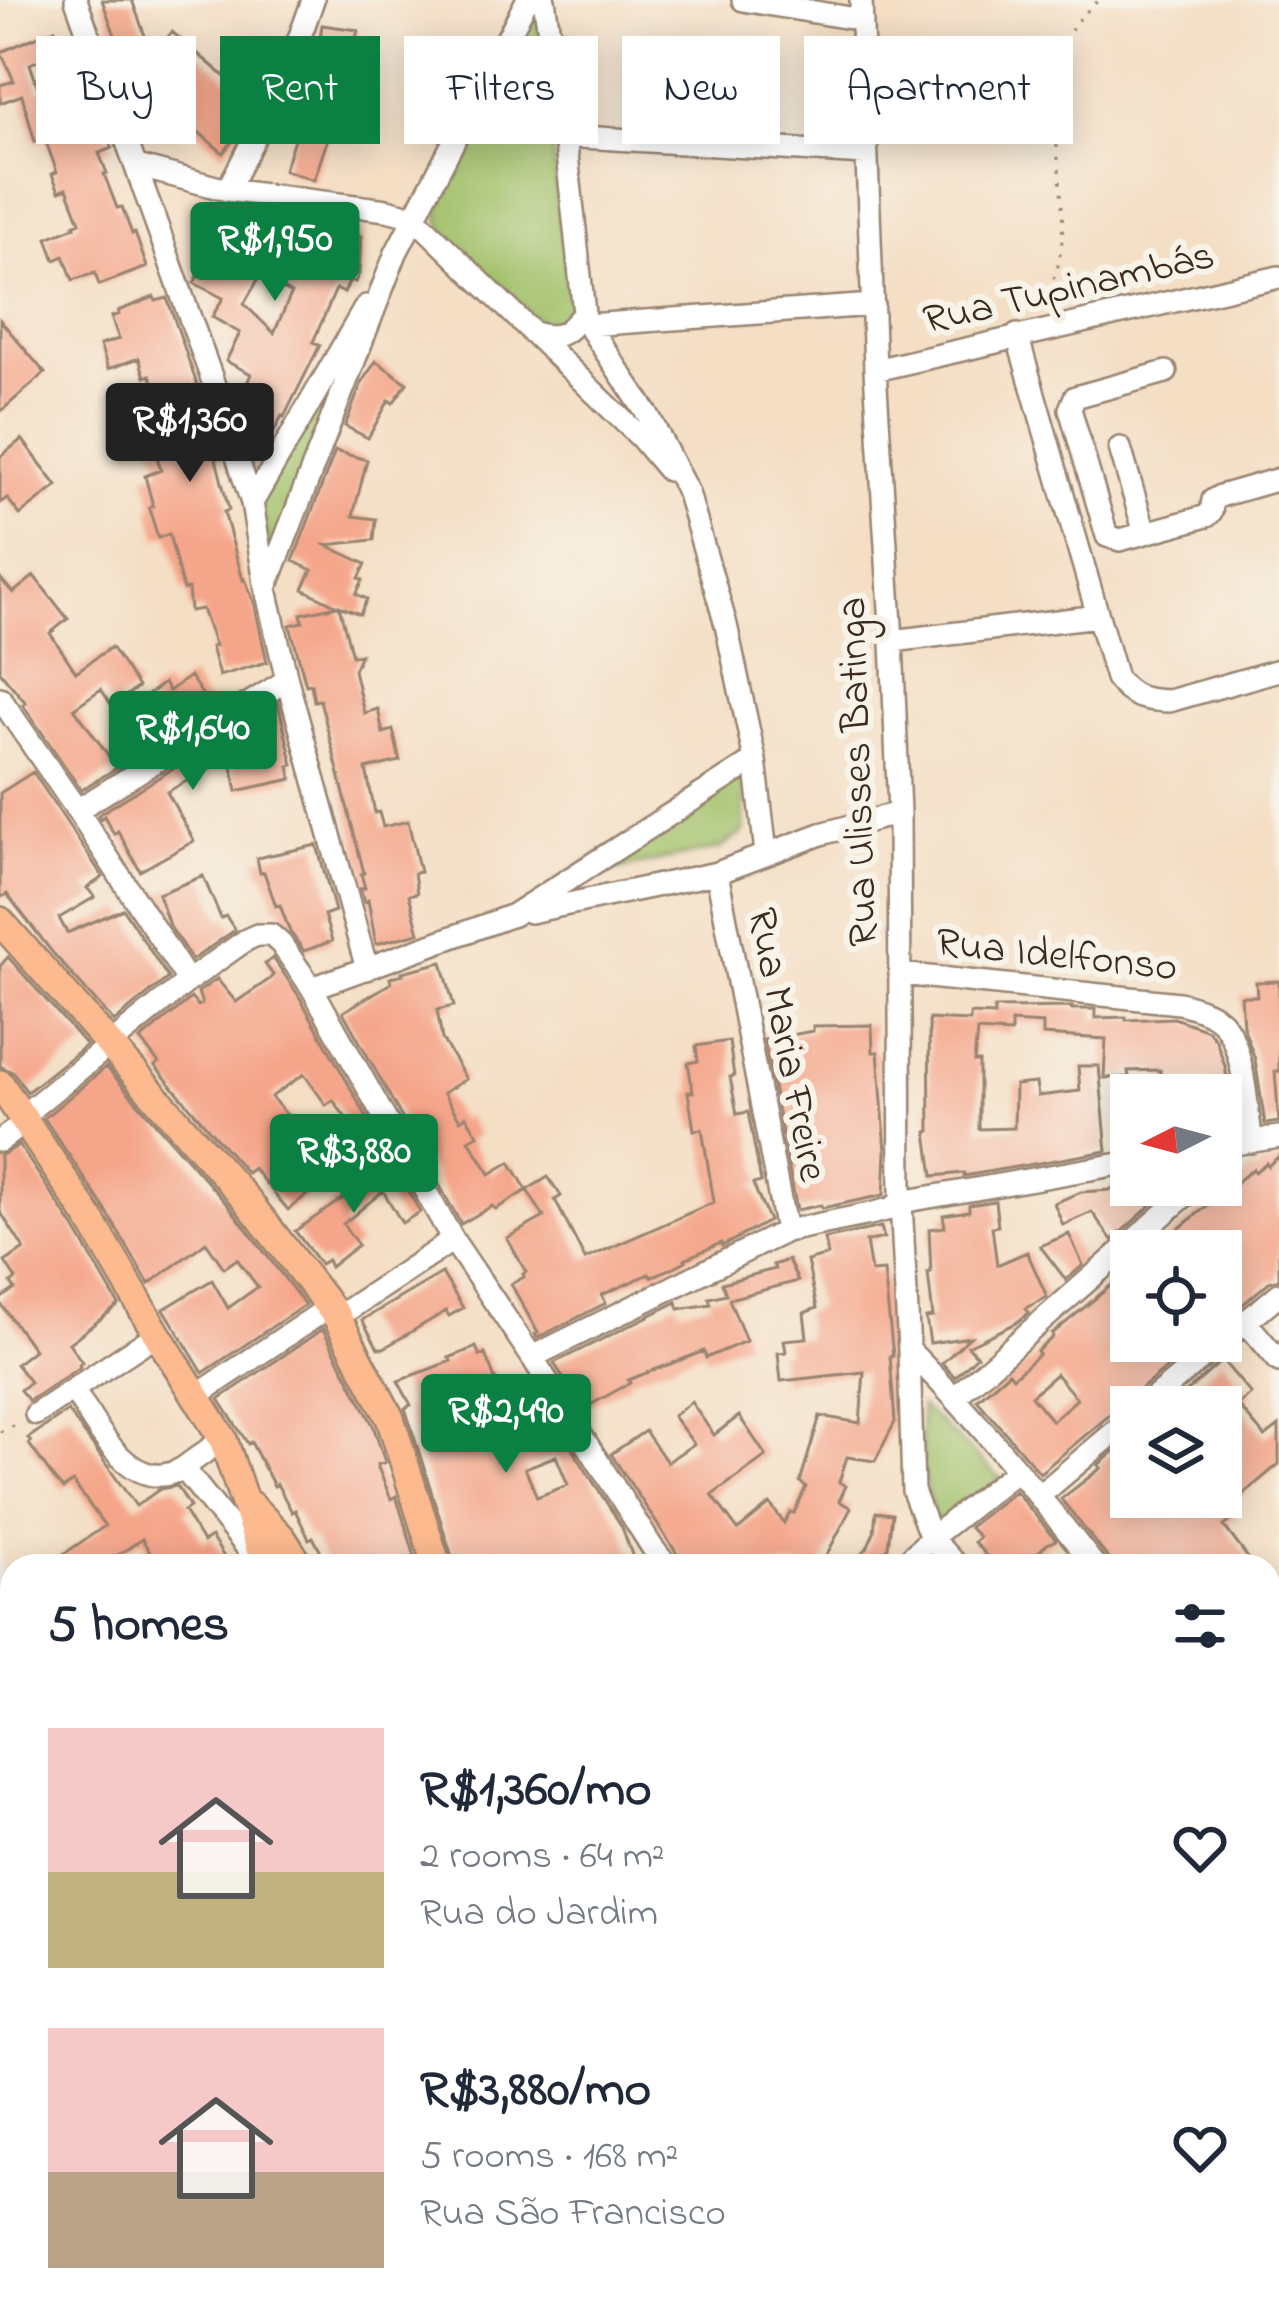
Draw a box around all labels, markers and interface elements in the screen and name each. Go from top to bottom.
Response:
chip: Buy [36,36,196,144]
chip: Rent [220,36,380,144]
chip: Filters [404,36,598,144]
chip: New [622,36,780,144]
chip: Apartment [804,36,1073,144]
pin: R$1,950 [164,202,386,304]
text: R$1,950 [217,212,333,269]
street label: Rua Tupinambás [917,226,1221,353]
pin: R$1,360 [79,383,301,485]
text: R$1,360 [133,393,247,450]
street label: Rua Ulisses Batinga [823,596,896,948]
pin: R$1,640 [82,691,304,793]
text: R$1,640 [136,701,250,758]
street label: Rua Maria Freire [729,903,842,1187]
street label: Rua Idelfonso [933,913,1180,999]
north arrow [1110,1074,1242,1206]
map controls [1110,1074,1242,1518]
pin: R$3,880 [243,1114,465,1216]
text: R$3,880 [297,1124,411,1181]
button: locate [1110,1230,1242,1362]
pin: R$2,490 [395,1374,617,1476]
text: R$2,490 [448,1384,564,1441]
button: layers [1110,1386,1242,1518]
text: 5 homes [48,1589,229,1664]
icon: filters [1167,1593,1233,1659]
text: R$1,360/mo [420,1754,652,1829]
icon: home [144,1776,288,1920]
icon: heart [1167,1815,1233,1881]
text: 2 rooms · 64 m² [420,1829,665,1886]
text: Rua do Jardim [420,1886,658,1943]
text: R$3,880/mo [420,2054,651,2129]
icon: home [144,2076,288,2220]
icon: heart [1167,2115,1233,2181]
text: 5 rooms · 168 m² [420,2129,678,2186]
text: Rua São Francisco [420,2186,726,2243]

